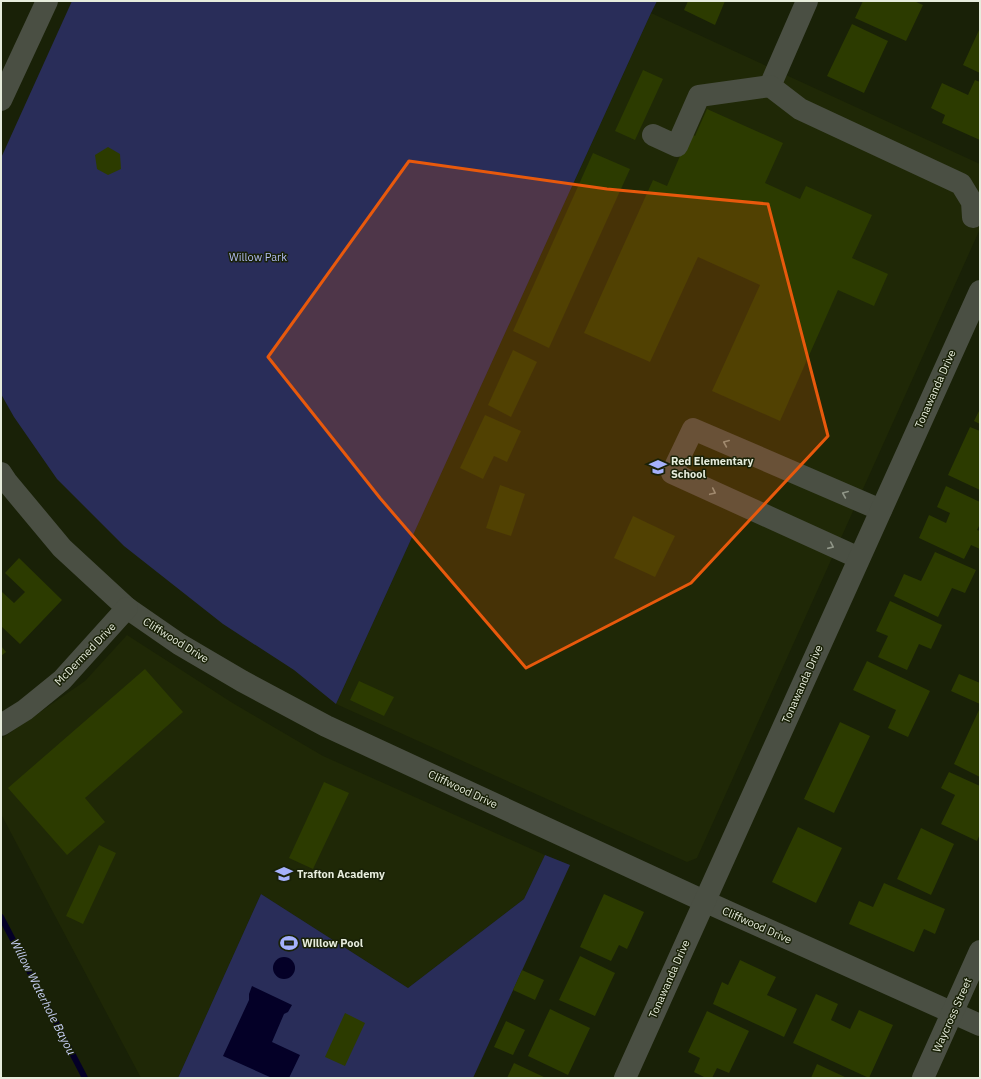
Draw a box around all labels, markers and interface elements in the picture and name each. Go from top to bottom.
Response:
park label: Willow Park [229,250,287,264]
street label: Tonawanda Drive [911,347,959,431]
one-way arrow [722,440,730,448]
place label: Red Elementary School [671,454,753,481]
school or university icon: Red Elementary School [648,457,668,477]
one-way arrow [708,487,716,495]
one-way arrow [842,491,849,499]
one-way arrow [827,541,834,549]
street label: Cliffwood Drive [141,614,211,666]
street label: McDermed Drive [51,620,119,688]
street label: Tonawanda Drive [778,642,826,726]
street label: Cliffwood Drive [426,767,500,811]
school or university icon: Trafton Academy [274,864,294,884]
place label: Trafton Academy [297,867,385,881]
street label: Cliffwood Drive [720,903,794,947]
sports icon: Willow Pool [279,933,299,953]
water label: Willow Waterhole Bayou [8,936,79,1058]
place label: Willow Pool [302,936,364,950]
street label: Tonawanda Drive [645,937,693,1021]
street label: Waycross Street [929,975,975,1054]

